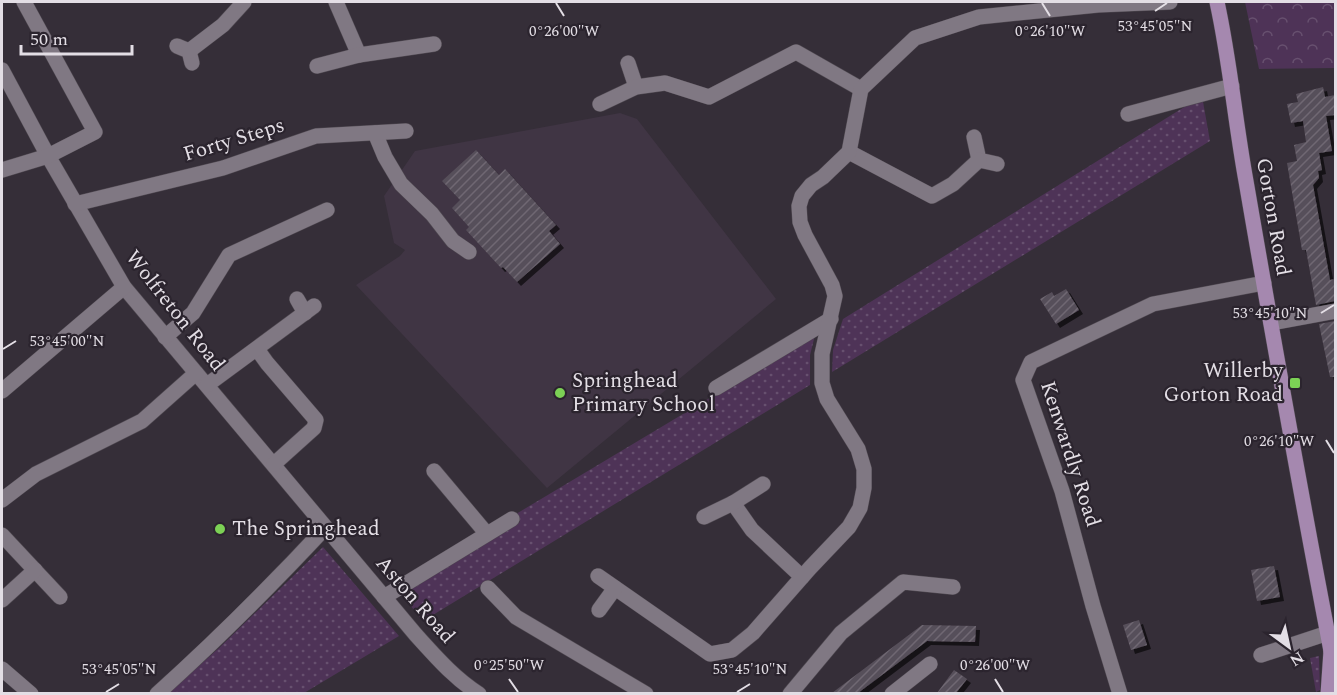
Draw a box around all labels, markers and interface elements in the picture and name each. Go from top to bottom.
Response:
text: 53°45'05"N [1118,15,1193,38]
scale bar [21,18,132,56]
text: 0°26'00"W [529,20,599,43]
text: 0°26'10"W [1015,20,1085,43]
text: 50 m [30,26,68,53]
street label: Forty Steps [179,109,289,171]
street label: Gorton Road [1247,155,1299,279]
street label: Wolfreton Road [117,243,233,379]
text: 53°45'10"N [1233,302,1308,325]
text: 53°45'00"N [30,330,105,353]
place label: Willerby Gorton Road [1164,355,1284,411]
place label: Springhead Primary School [572,365,715,421]
marker: Willerby Gorton Road [1288,376,1302,390]
street label: Kenwardly Road [1031,377,1109,531]
marker: Springhead Primary School [553,386,567,400]
text: 0°26'10"W [1244,430,1314,453]
place label: The Springhead [232,513,380,545]
marker: The Springhead [213,522,227,536]
street label: Aston Road [368,549,462,651]
north arrow [1259,617,1319,677]
text: N [1285,645,1309,672]
text: 0°25'50"W [474,654,544,677]
text: 0°26'00"W [960,654,1030,677]
text: 53°45'05"N [82,658,157,681]
text: 53°45'10"N [713,658,788,681]

